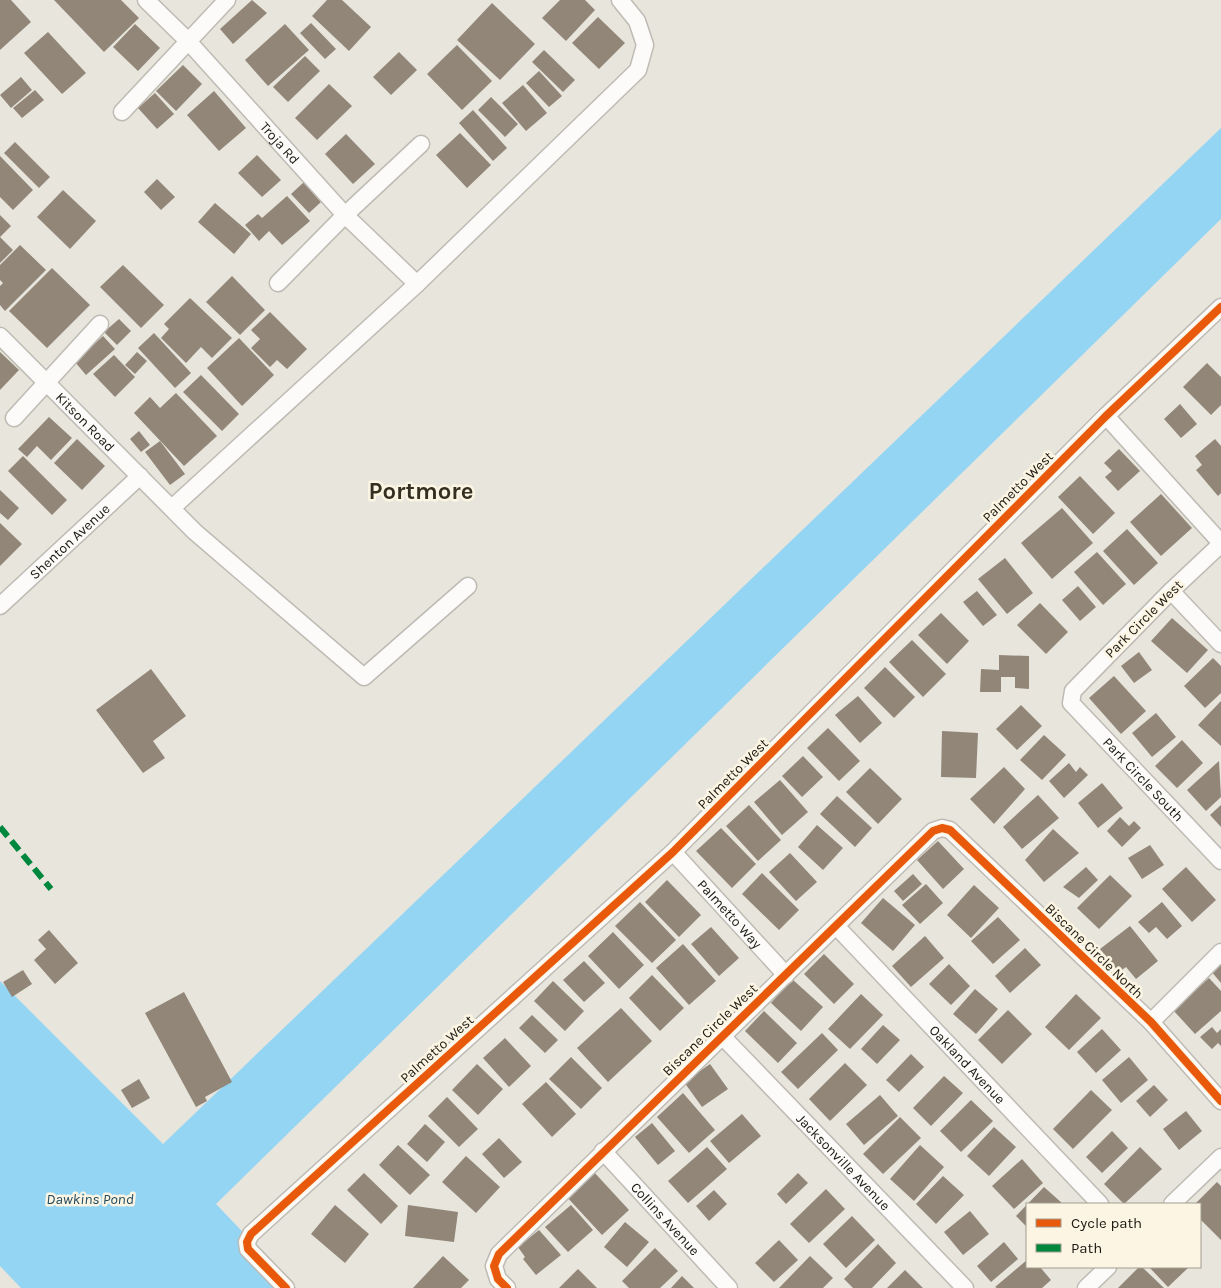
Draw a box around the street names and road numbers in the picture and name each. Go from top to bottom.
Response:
street label: Troja Rd [257,118,303,168]
street label: Kitson Road [52,388,119,455]
street label: Palmetto West [979,448,1057,526]
street label: Shenton Avenue [26,500,113,583]
street label: Park Circle West [1102,577,1186,661]
street label: Park Circle South [1100,734,1187,825]
street label: Palmetto West [694,735,772,813]
street label: Palmetto Way [694,876,766,952]
street label: Biscane Circle North [1041,900,1147,1002]
street label: Biscane Circle West [659,980,761,1080]
street label: Palmetto West [397,1012,477,1086]
street label: Oakland Avenue [926,1021,1009,1108]
street label: Jacksonville Avenue [793,1110,894,1214]
street label: Collins Avenue [627,1179,703,1259]

